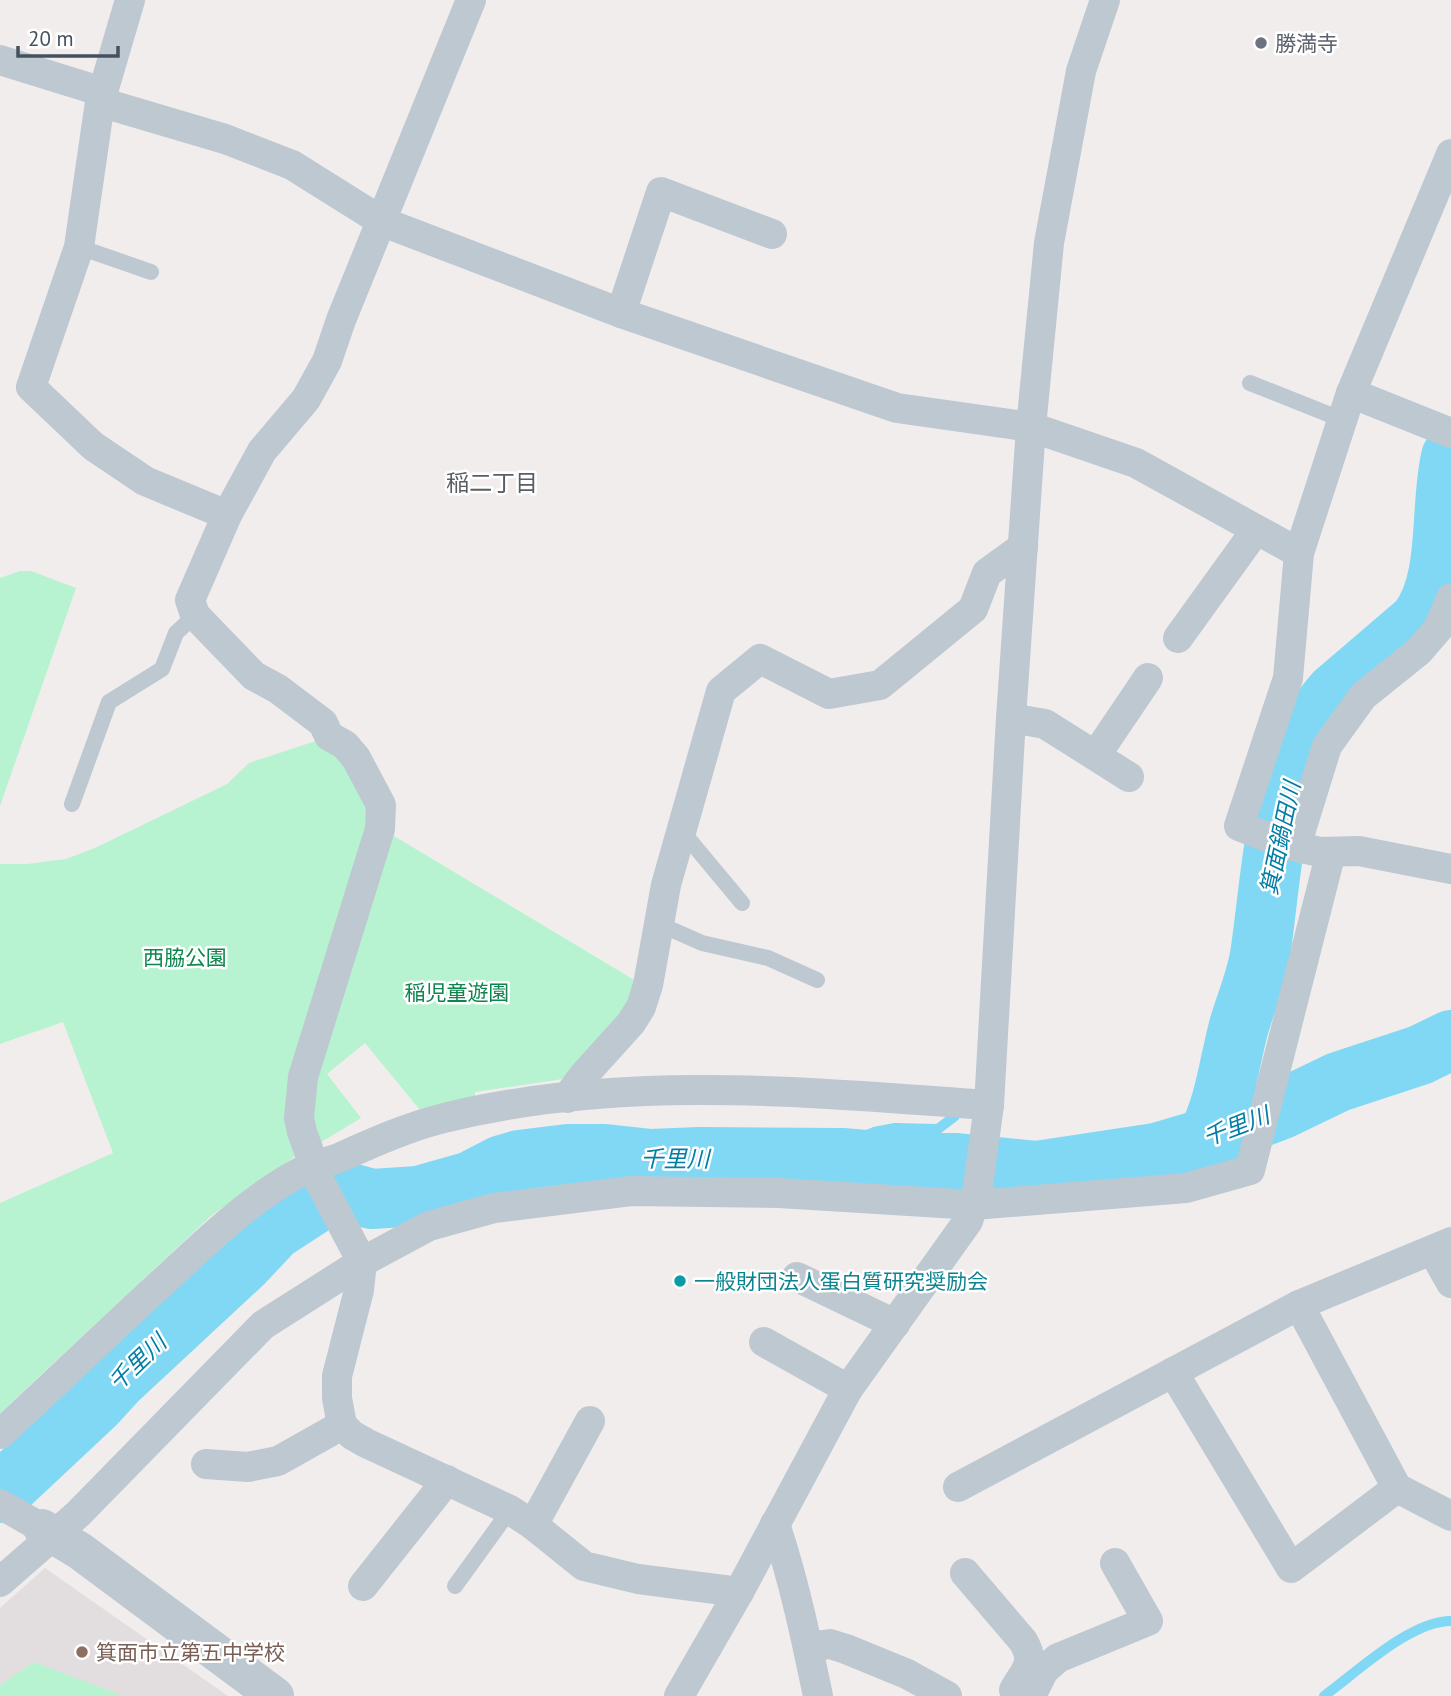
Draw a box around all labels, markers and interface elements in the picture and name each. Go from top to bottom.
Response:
scale bar [18,14,117,58]
text: 20 m [28,25,74,52]
place label: 勝満寺 [1275,30,1338,57]
marker: 勝満寺 [1253,35,1269,51]
district label: 稲二丁目 [446,468,538,497]
water label: 箕面鍋田川 [1254,776,1307,897]
park label: 西脇公園 [143,944,227,971]
park label: 稲児童遊園 [405,979,510,1006]
water label: 千里川 [1199,1099,1276,1152]
water label: 千里川 [641,1144,713,1173]
place label: 一般財団法人蛋白質研究奨励会 [694,1268,988,1295]
marker: 一般財団法人蛋白質研究奨励会 [672,1273,688,1289]
water label: 千里川 [102,1326,174,1396]
place label: 箕面市立第五中学校 [96,1639,285,1666]
marker: 箕面市立第五中学校 [74,1644,90,1660]

